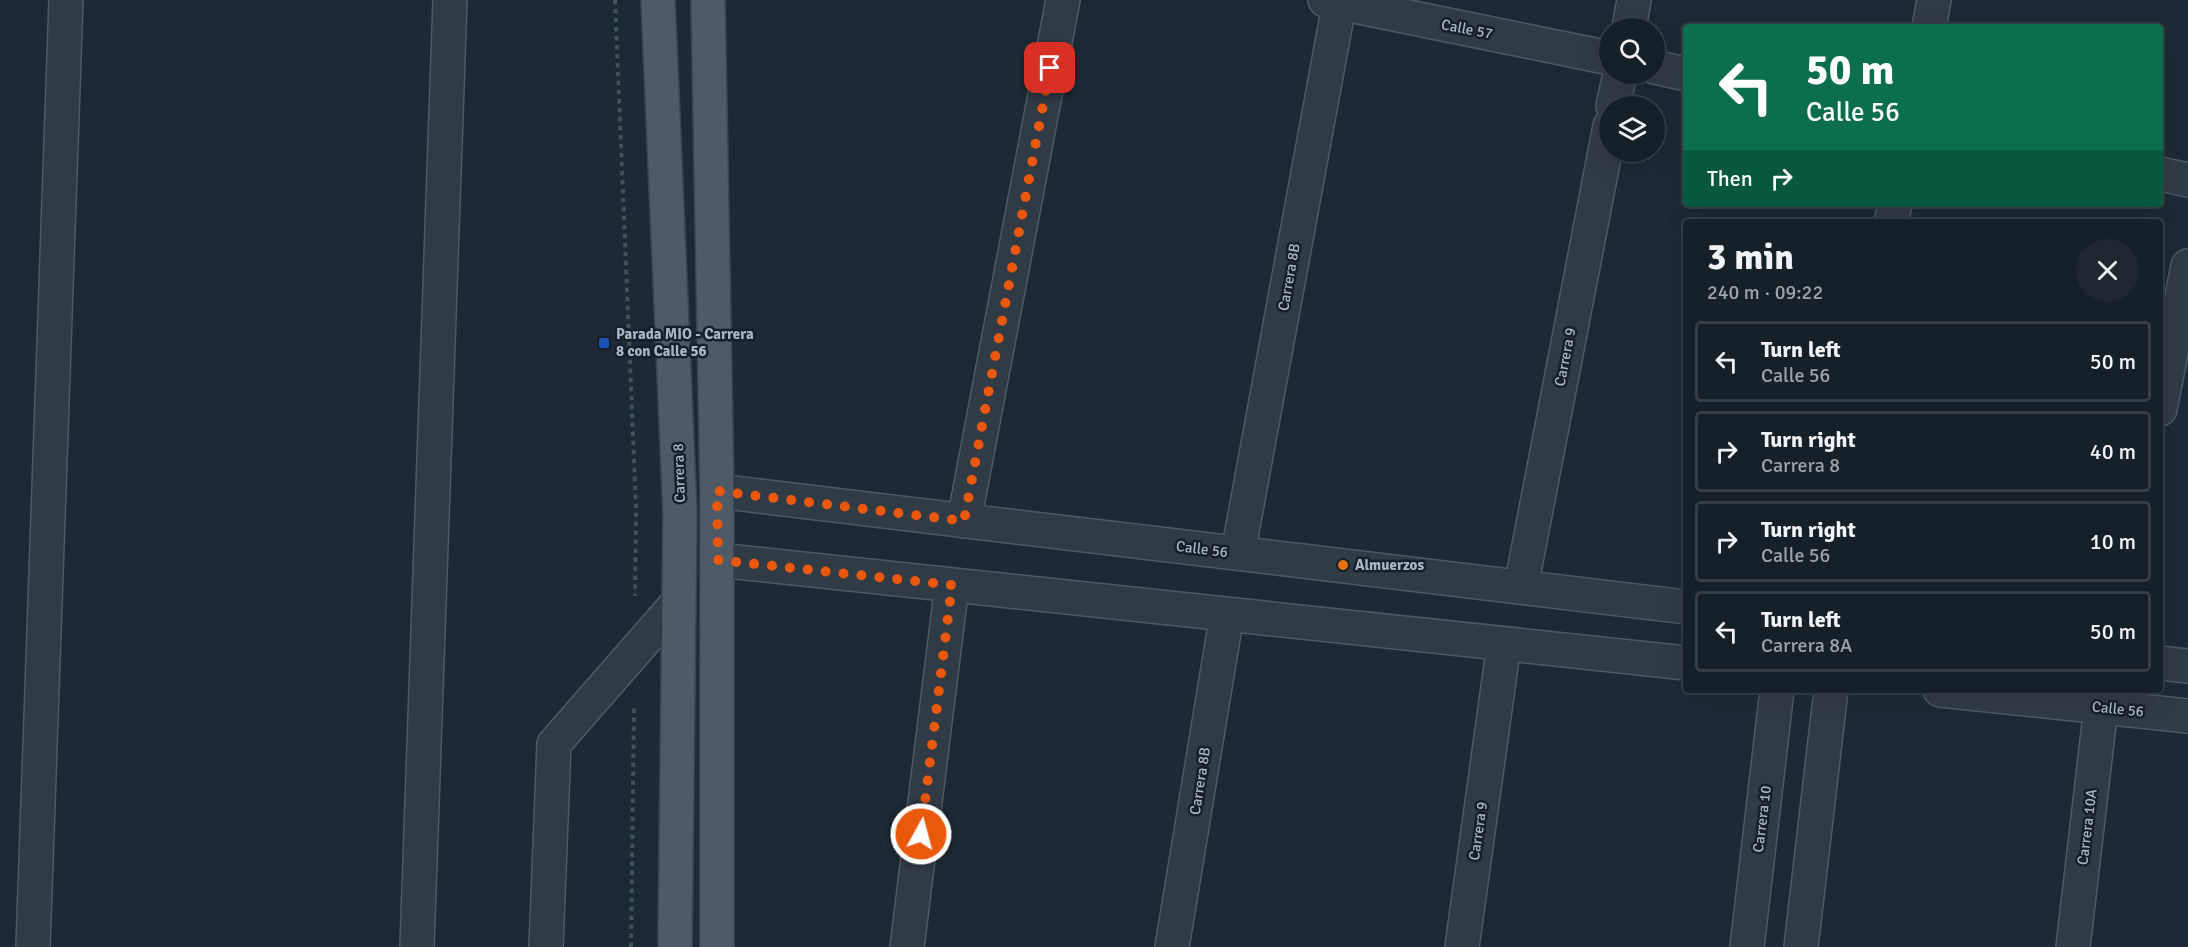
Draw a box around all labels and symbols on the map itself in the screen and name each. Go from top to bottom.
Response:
street label: Calle 57 [1440,15,1494,43]
pin [1024,42,1075,93]
street label: Carrera 8B [1274,242,1304,312]
place label: Parada MIO - Carrera 8 con Calle 56 [616,325,754,360]
street label: Carrera 9 [1551,326,1579,388]
marker: Parada MIO - Carrera 8 con Calle 56 [597,336,611,350]
street label: Carrera 8 [669,443,689,503]
street label: Calle 56 [1175,537,1229,561]
place label: Almuerzos [1355,556,1424,574]
marker: Almuerzos [1336,558,1350,572]
street label: Calle 56 [2091,697,2145,721]
street label: Carrera 8B [1186,746,1214,816]
street label: Carrera 10 [1749,784,1775,854]
street label: Carrera 10A [2073,788,2101,866]
street label: Carrera 9 [1465,800,1491,862]
position arrow [889,802,953,866]

